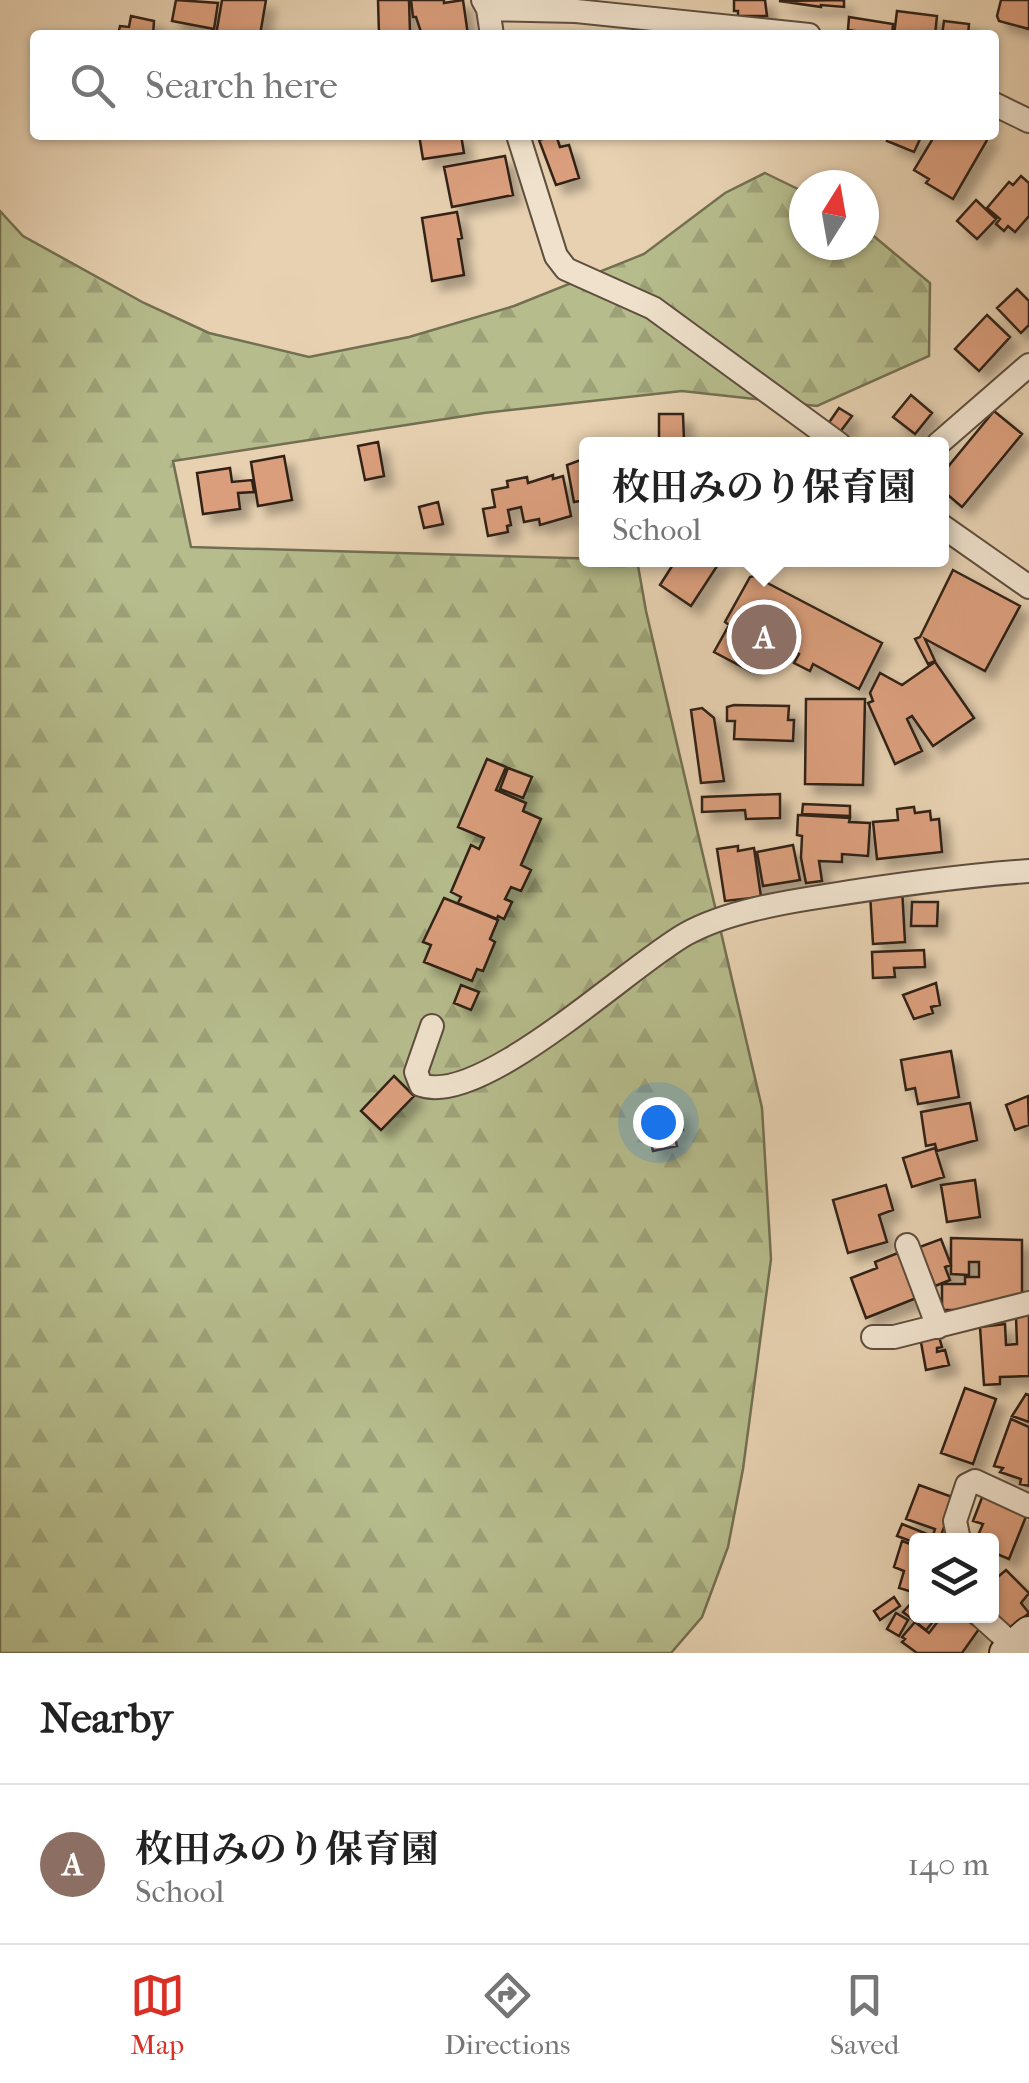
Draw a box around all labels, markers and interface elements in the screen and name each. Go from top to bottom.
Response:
search box [30,30,999,140]
icon: search [65,58,120,113]
text: Search here [145,63,338,108]
north arrow [789,170,879,260]
popup [579,437,949,567]
text: 枚田みのり保育園 [612,465,916,510]
text: School [612,511,701,548]
pin: A [732,600,796,674]
your location [633,1097,684,1148]
map controls [909,1533,999,1623]
button: layers [909,1533,999,1623]
text: Nearby [40,1694,172,1743]
text: 枚田みのり保育園 [135,1827,439,1872]
text: A [62,1846,83,1883]
text: 140 m [908,1846,989,1883]
text: School [135,1873,224,1910]
tab: Map [130,1968,185,2061]
tab: Directions [444,1968,570,2061]
tab: Saved [830,1968,899,2061]

